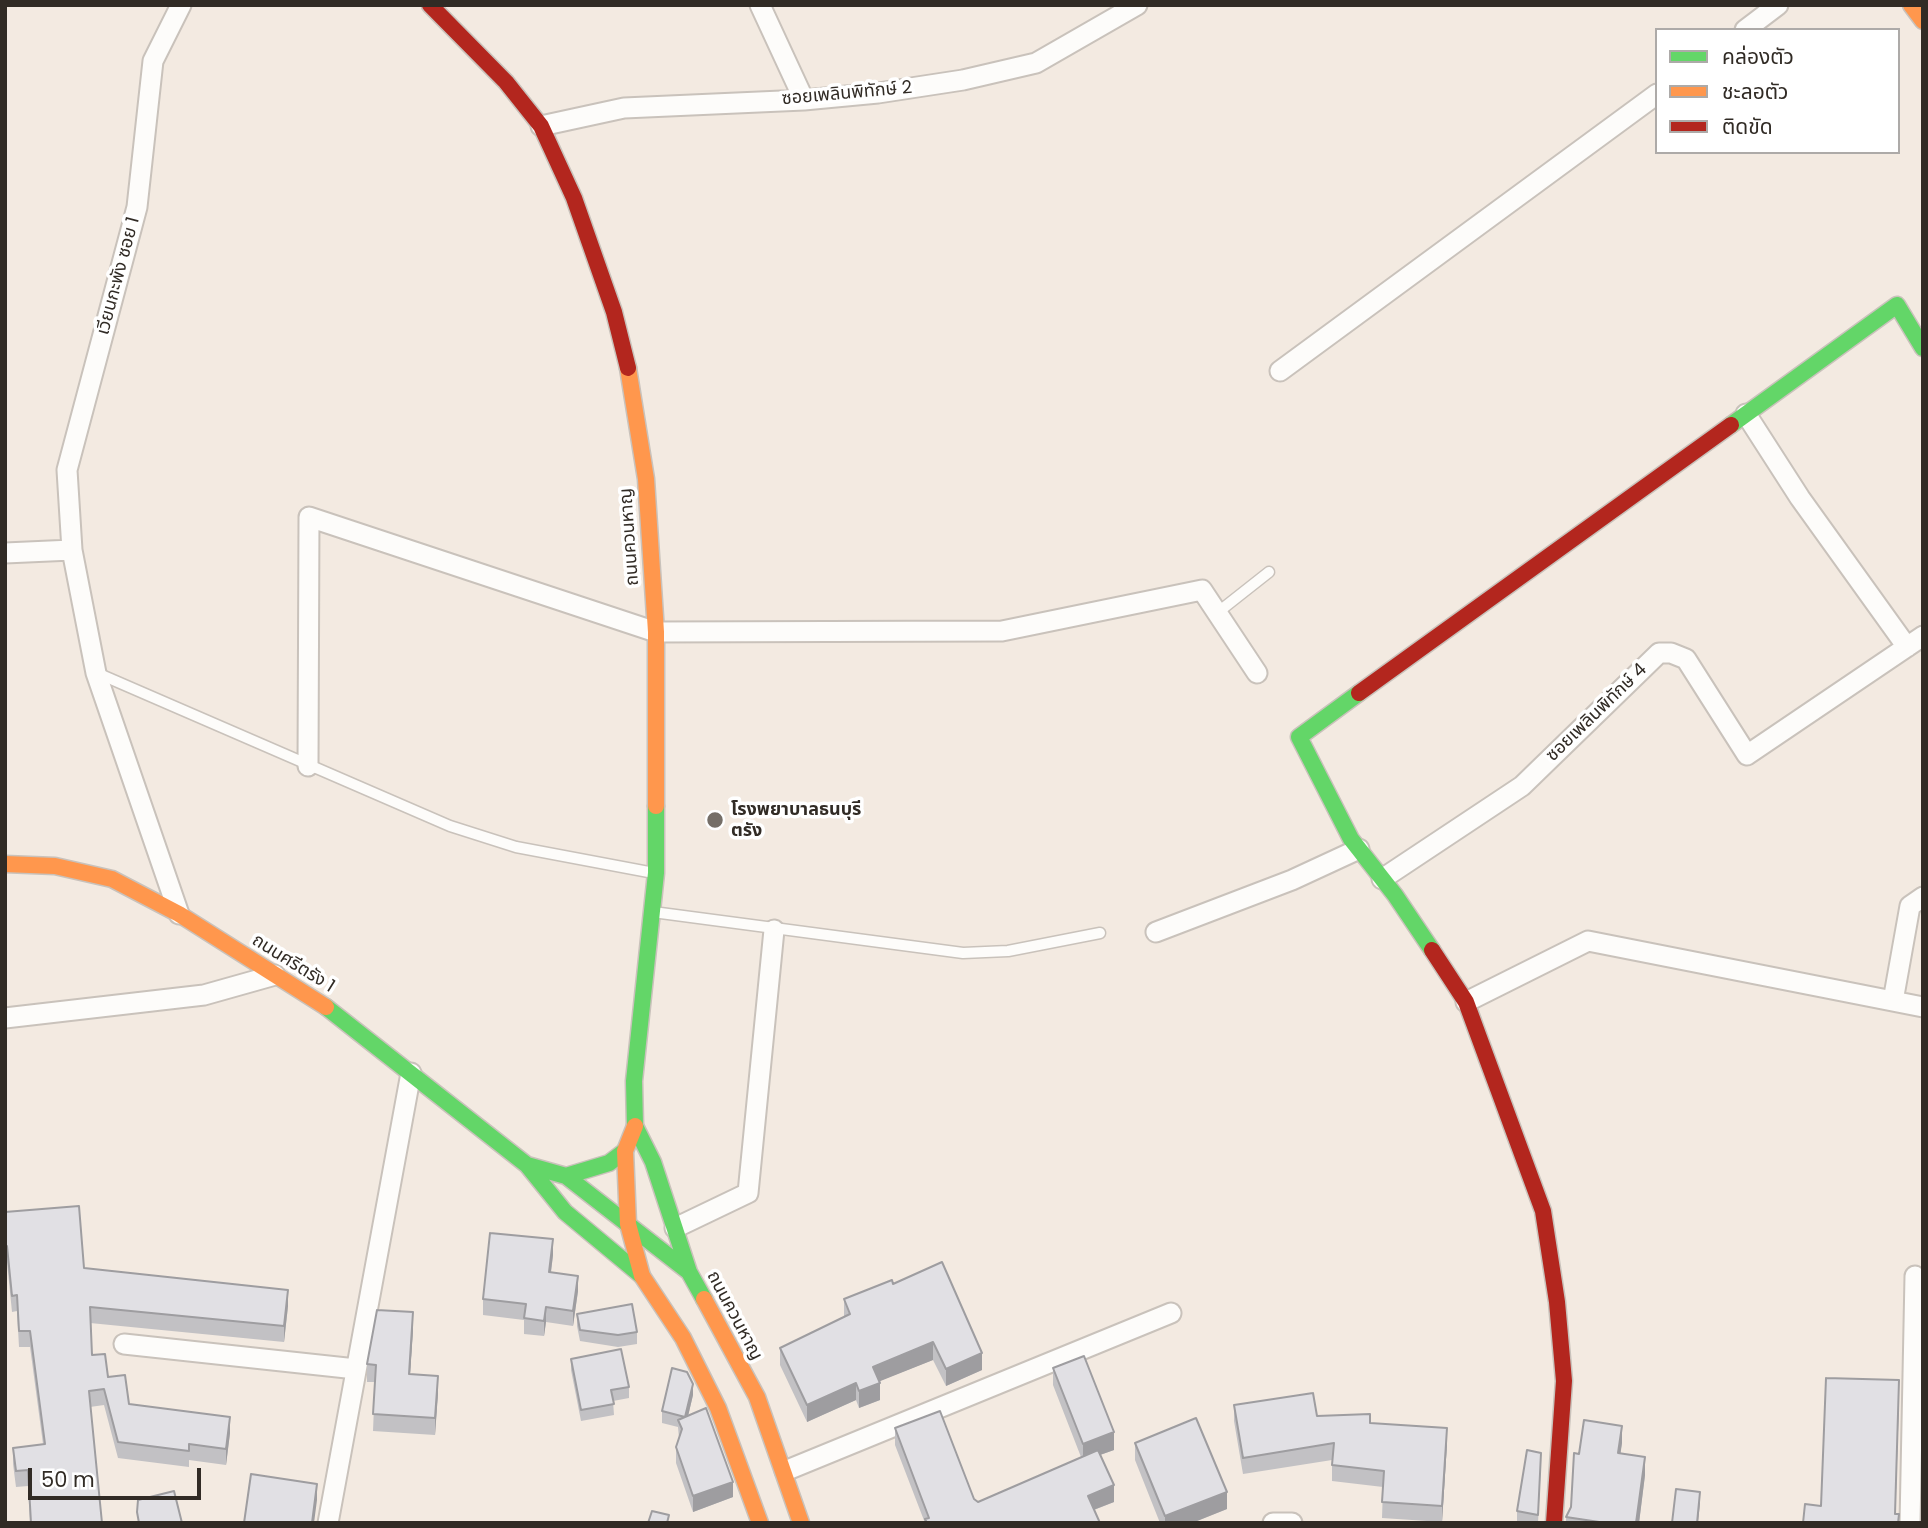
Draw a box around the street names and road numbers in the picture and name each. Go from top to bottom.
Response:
street label: ซอยเพลินพิทักษ์ 2 [781,78,913,110]
street label: เวียนกะพัง ซอย 1 [93,215,145,337]
street label: ถนนควนหาญ [616,487,644,587]
street label: ซอยเพลินพิทักษ์ 4 [1542,659,1652,767]
street label: ถนนศรีตรัง 1 [248,930,338,998]
street label: ถนนควนหาญ [701,1268,767,1364]

